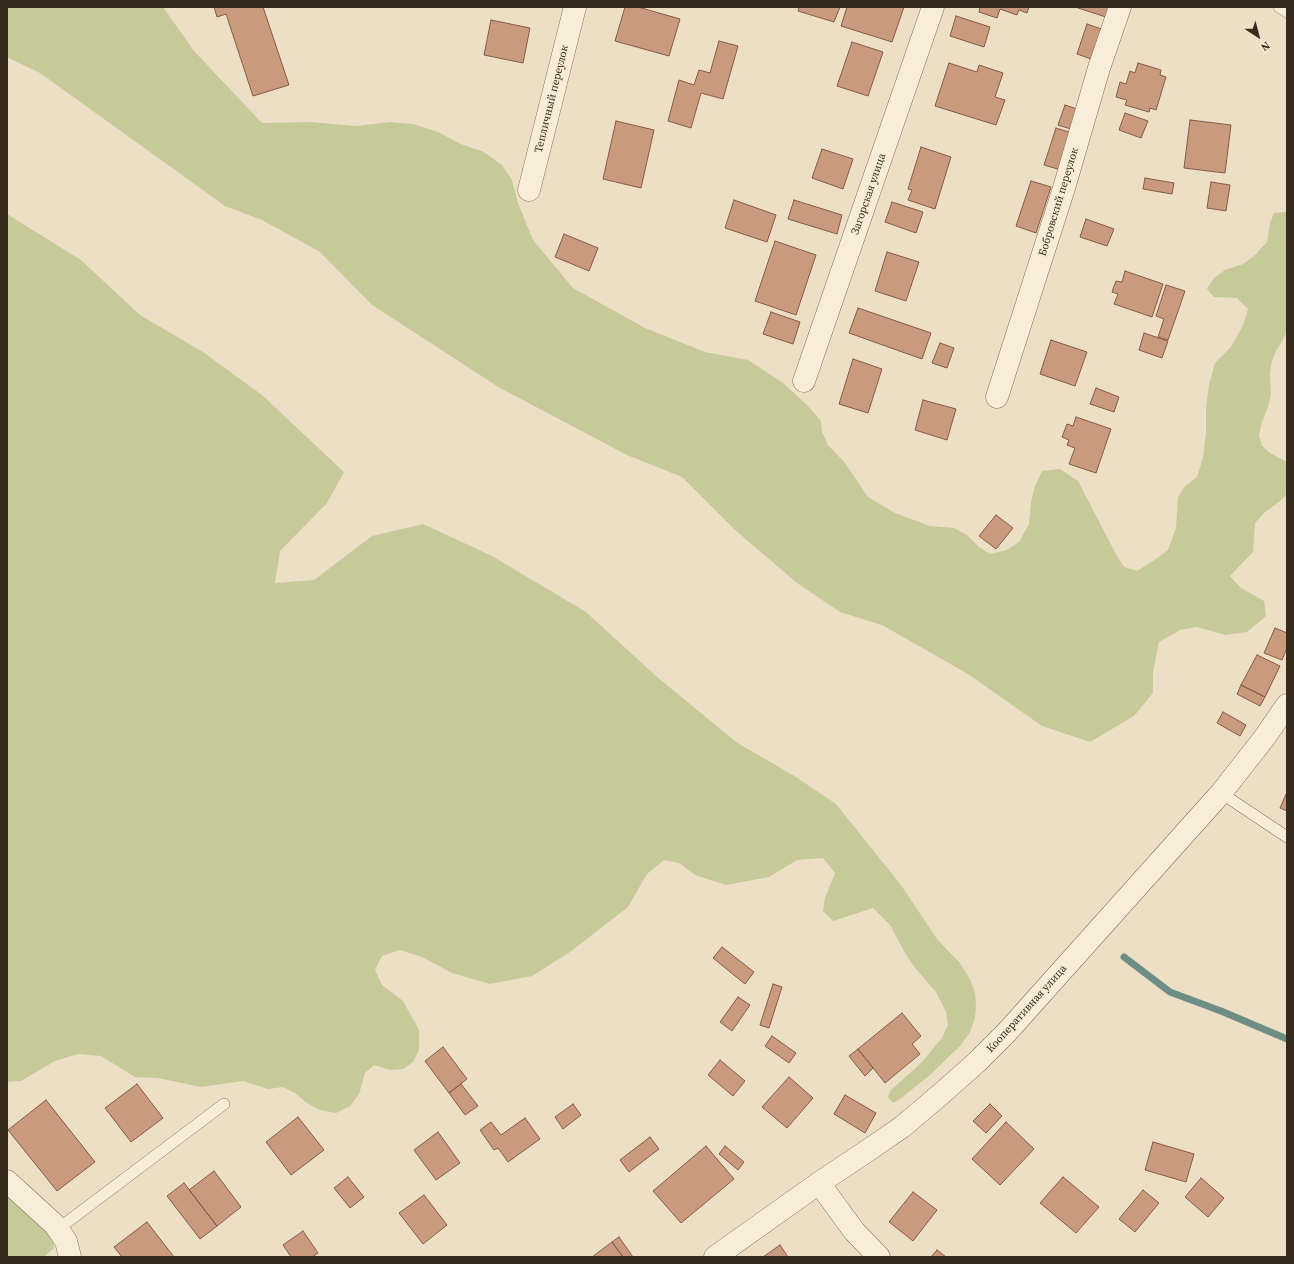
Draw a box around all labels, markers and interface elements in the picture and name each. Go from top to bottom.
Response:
north arrow [1238,16,1278,56]
text: N [1258,38,1273,55]
street label: Тепличный переулок [532,44,572,154]
street label: Бобровский переулок [1036,146,1082,258]
street label: Загорская улица [849,152,889,236]
street label: Кооперативная улица [984,962,1070,1056]

